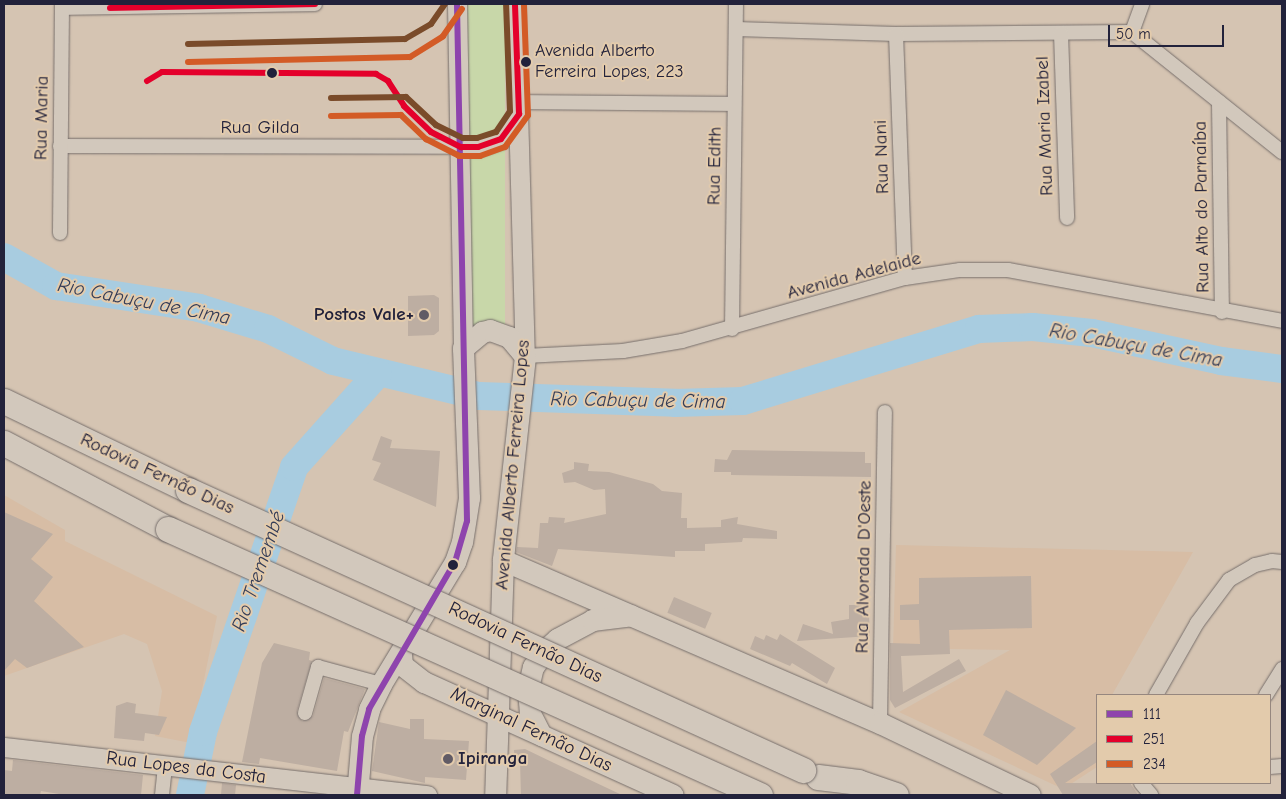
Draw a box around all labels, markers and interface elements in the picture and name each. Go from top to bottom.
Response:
scale bar [1111,15,1227,47]
text: 50 m [1116,25,1151,43]
place label: Avenida Alberto Ferreira Lopes, 223 [535,41,684,84]
street label: Rua Maria Izabel [1031,56,1059,196]
marker: Avenida Alberto Ferreira Lopes, 223 [521,57,531,67]
unlabelled marker [267,68,277,78]
street label: Rua Maria [30,76,54,160]
street label: Rua Gilda [220,117,300,139]
street label: Rua Nani [869,119,895,195]
street label: Rua Alto do Parnaíba [1189,121,1215,293]
street label: Rua Edith [703,126,727,206]
street label: Avenida Adelaide [785,247,923,305]
water label: Rio Cabuçu de Cima [56,273,232,329]
place label: Postos Vale+ [314,304,414,326]
marker: Postos Vale+ [418,309,430,321]
water label: Rio Cabuçu de Cima [1048,318,1224,372]
street label: Avenida Alberto Ferreira Lopes [491,339,535,591]
water label: Rio Cabuçu de Cima [550,386,726,414]
street label: Rodovia Fernão Dias [76,428,238,520]
street label: Rua Alvorada D'Oeste [851,480,877,654]
water label: Rio Tremembé [226,508,290,634]
unlabelled marker [448,560,458,570]
street label: Rodovia Fernão Dias [444,597,606,689]
street label: Marginal Fernão Dias [447,683,615,777]
legend [1096,694,1271,784]
text: 111 [1143,705,1161,723]
text: 251 [1143,730,1165,748]
street label: Rua Lopes da Costa [105,747,267,789]
place label: Ipiranga [458,748,527,770]
marker: Ipiranga [442,753,454,765]
text: 234 [1143,755,1166,773]

